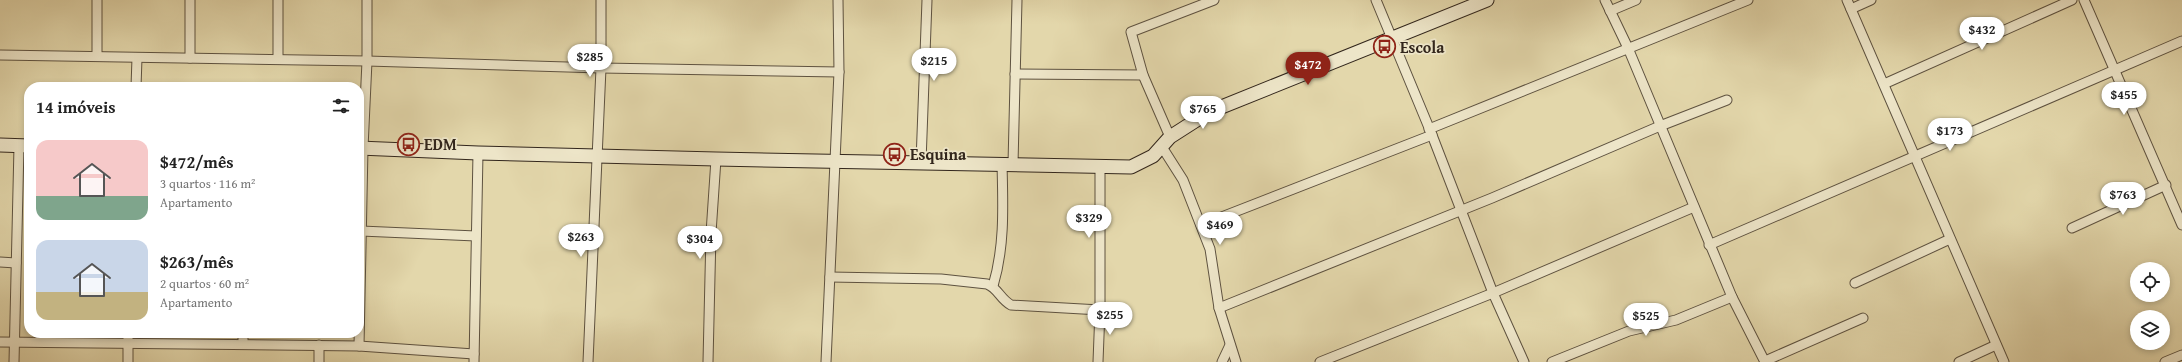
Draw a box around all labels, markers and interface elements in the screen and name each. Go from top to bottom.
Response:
pin: $432 [1958,17,2006,51]
text: $432 [1969,20,1995,39]
bus stop icon: Escola [1371,34,1397,60]
place label: Escola [1400,35,1445,59]
pin: $285 [566,44,614,78]
text: $285 [577,47,603,66]
pin: $215 [910,48,958,82]
text: $215 [921,51,947,70]
pin: $472 [1284,52,1332,86]
text: $472 [1295,55,1321,74]
pin: $455 [2100,82,2148,116]
text: $455 [2111,85,2137,104]
text: 14 imóveis [36,94,115,119]
icon: filters [330,95,352,117]
pin: $765 [1179,96,1227,130]
text: $765 [1190,99,1216,118]
pin: $173 [1926,118,1974,152]
text: $173 [1937,121,1963,140]
bus stop icon: EDM [396,131,422,157]
place label: EDM [424,132,457,156]
bus stop icon: Esquina [881,141,907,167]
place label: Esquina [910,142,967,166]
text: $472/mês [160,149,234,174]
icon: home [68,156,116,204]
text: 3 quartos · 116 m² [160,174,255,193]
pin: $763 [2099,182,2147,216]
text: $763 [2110,185,2136,204]
text: Apartamento [160,193,232,212]
pin: $329 [1065,205,1113,239]
text: $329 [1076,208,1102,227]
pin: $469 [1196,212,1244,246]
text: $469 [1207,215,1233,234]
pin: $263 [557,224,605,258]
pin: $304 [676,226,724,260]
text: $263 [568,227,594,246]
text: $304 [687,229,713,248]
text: $263/mês [160,249,234,274]
icon: home [68,256,116,304]
map controls [2130,262,2170,350]
button: locate [2130,262,2170,302]
text: 2 quartos · 60 m² [160,274,249,293]
text: Apartamento [160,293,232,312]
pin: $255 [1086,302,1134,336]
pin: $525 [1622,303,1670,337]
text: $255 [1097,305,1123,324]
text: $525 [1633,306,1659,325]
button: layers [2130,310,2170,350]

